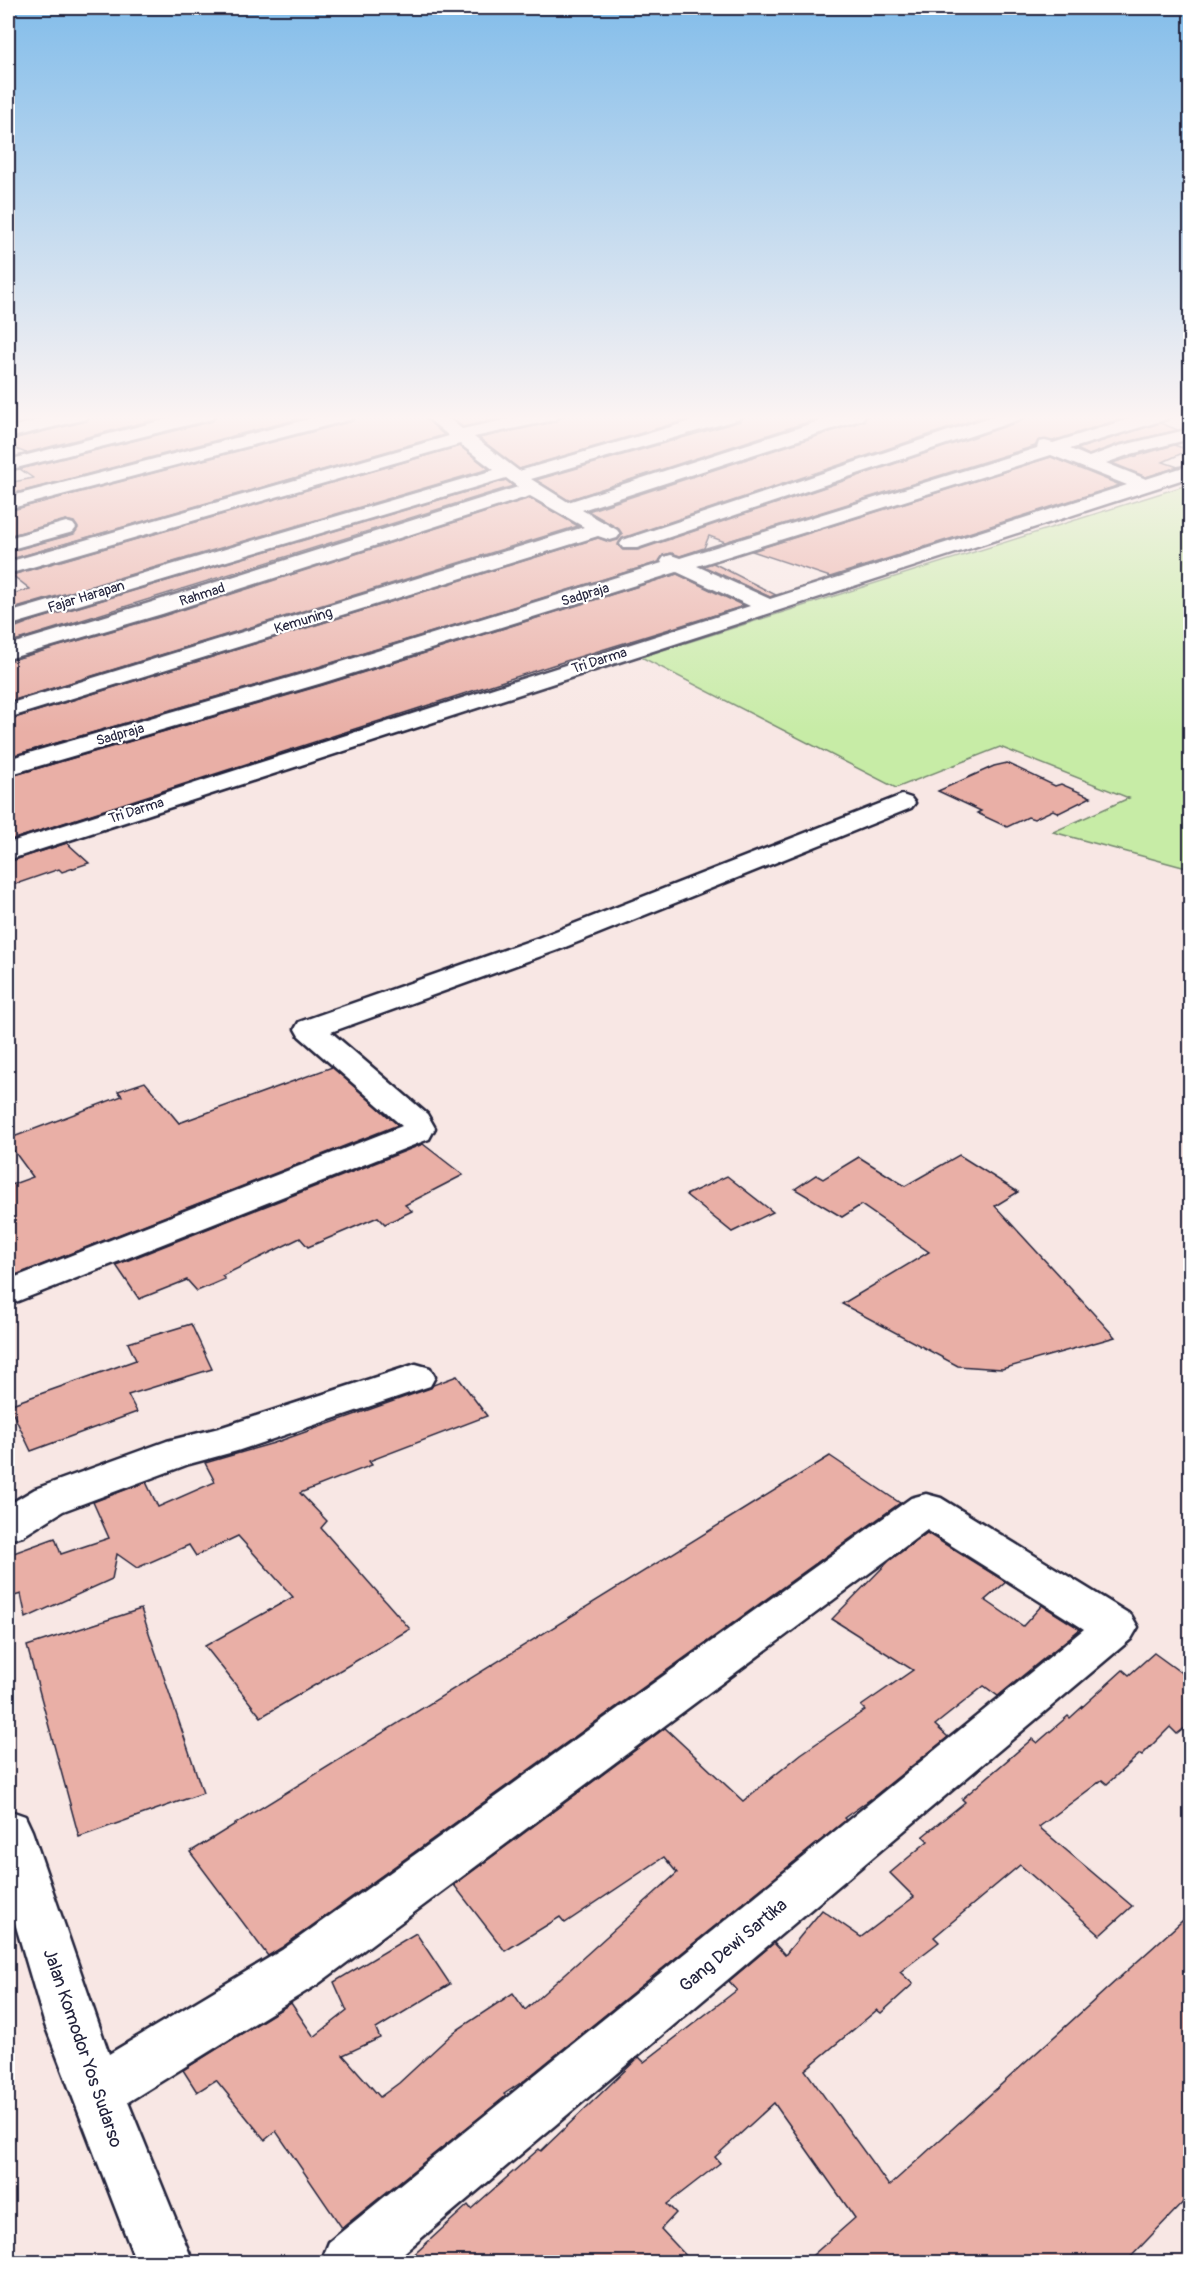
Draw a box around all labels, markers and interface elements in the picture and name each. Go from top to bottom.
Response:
street label: Fajar Harapan [46,577,127,616]
street label: Rahmad [177,579,227,610]
street label: Sadpraja [559,579,611,610]
street label: Kemuning [272,604,334,637]
street label: Tri Darma [569,644,629,677]
street label: Sadpraja [94,720,146,749]
street label: Tri Darma [106,794,166,827]
street label: Gang Dewi Sartika [675,1894,792,1997]
street label: Jalan Komodor Yos Sudarso [38,1946,127,2151]

